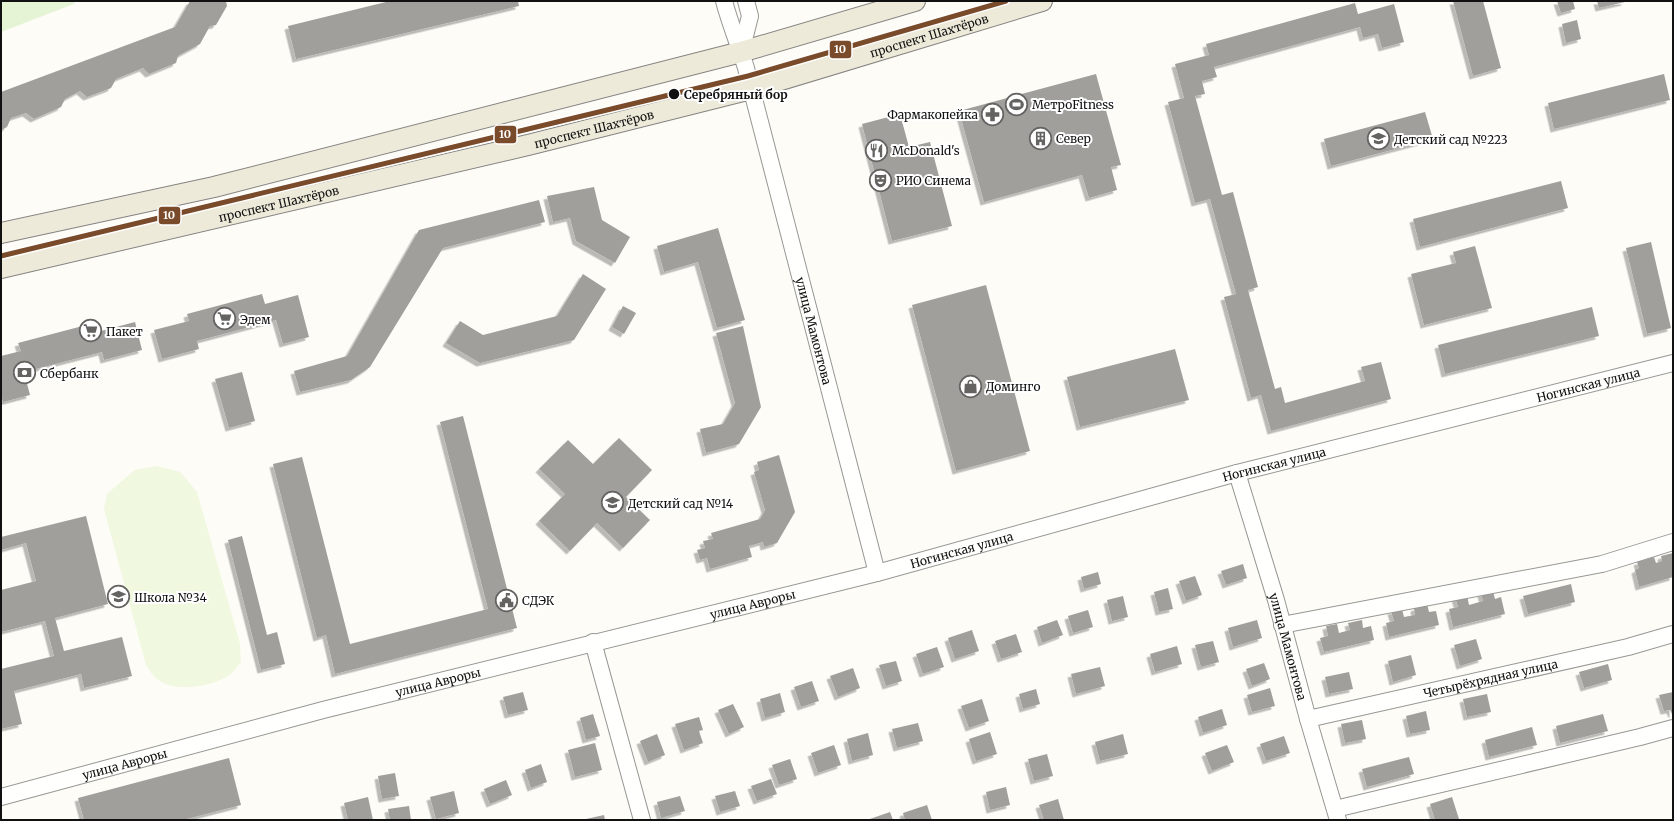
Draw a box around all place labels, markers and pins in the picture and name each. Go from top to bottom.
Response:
marker: Серебряный бор [667,87,681,101]
place label: Серебряный бор [684,87,788,102]
sports icon: МетроFitness [1004,91,1030,117]
place label: МетроFitness [1032,97,1114,112]
pharmacy icon: Фармакопейка [980,101,1006,127]
place label: Фармакопейка [887,107,979,122]
building icon: Север [1027,125,1053,151]
school or university icon: Детский сад №223 [1365,126,1391,152]
place label: Север [1056,131,1091,146]
place label: Детский сад №223 [1394,132,1508,147]
restaurant icon: McDonald's [864,137,890,163]
place label: McDonald's [892,143,960,158]
theatre icon: РИО Синема [868,167,894,193]
place label: РИО Синема [896,173,972,188]
supermarket icon: Эдем [211,306,237,332]
place label: Эдем [240,312,271,327]
supermarket icon: Пакет [77,318,103,344]
place label: Пакет [106,324,143,339]
bank icon: Сбербанк [11,360,37,386]
place label: Сбербанк [40,366,99,381]
shop icon: Доминго [958,373,984,399]
place label: Доминго [986,379,1040,394]
school or university icon: Детский сад №14 [599,490,625,516]
place label: Детский сад №14 [628,496,734,511]
school or university icon: Школа №34 [106,584,132,610]
public building icon: СДЭК [494,587,520,613]
place label: Школа №34 [134,590,207,605]
place label: СДЭК [522,593,555,608]

